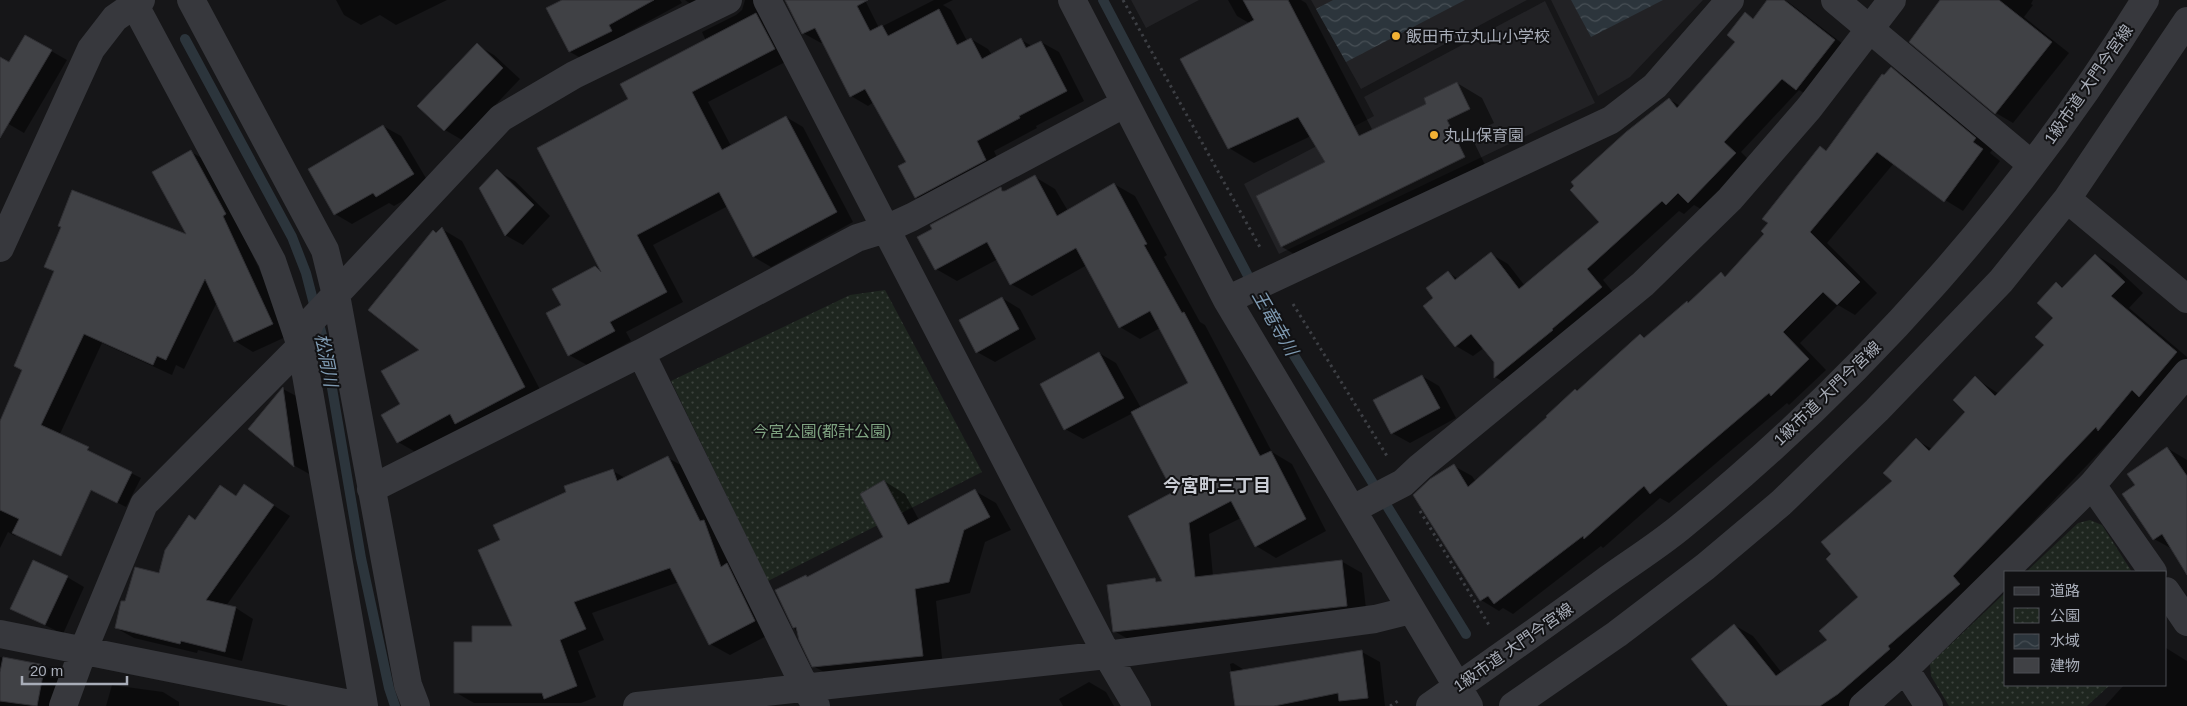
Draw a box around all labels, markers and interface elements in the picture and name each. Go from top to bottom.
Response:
street label: 1級市道 大門今宮線 [2041,22,2136,147]
place label: 飯田市立丸山小学校 [1406,28,1550,45]
marker: 飯田市立丸山小学校 [1390,30,1402,42]
place label: 丸山保育園 [1444,127,1524,144]
marker: 丸山保育園 [1428,129,1440,141]
water label: 王竜寺川 [1248,287,1303,361]
water label: 松洞川 [311,332,341,390]
street label: 1級市道 大門今宮線 [1771,338,1884,449]
park label: 今宮公園(都計公園) [753,423,891,440]
district label: 今宮町三丁目 [1163,476,1271,496]
legend [2004,571,2167,686]
text: 道路 [2050,582,2080,599]
street label: 1級市道 大門今宮線 [1451,600,1576,695]
text: 公園 [2050,607,2080,624]
text: 水域 [2050,632,2080,649]
scale bar [22,654,128,686]
text: 建物 [2050,657,2080,674]
text: 20 m [30,662,63,679]

